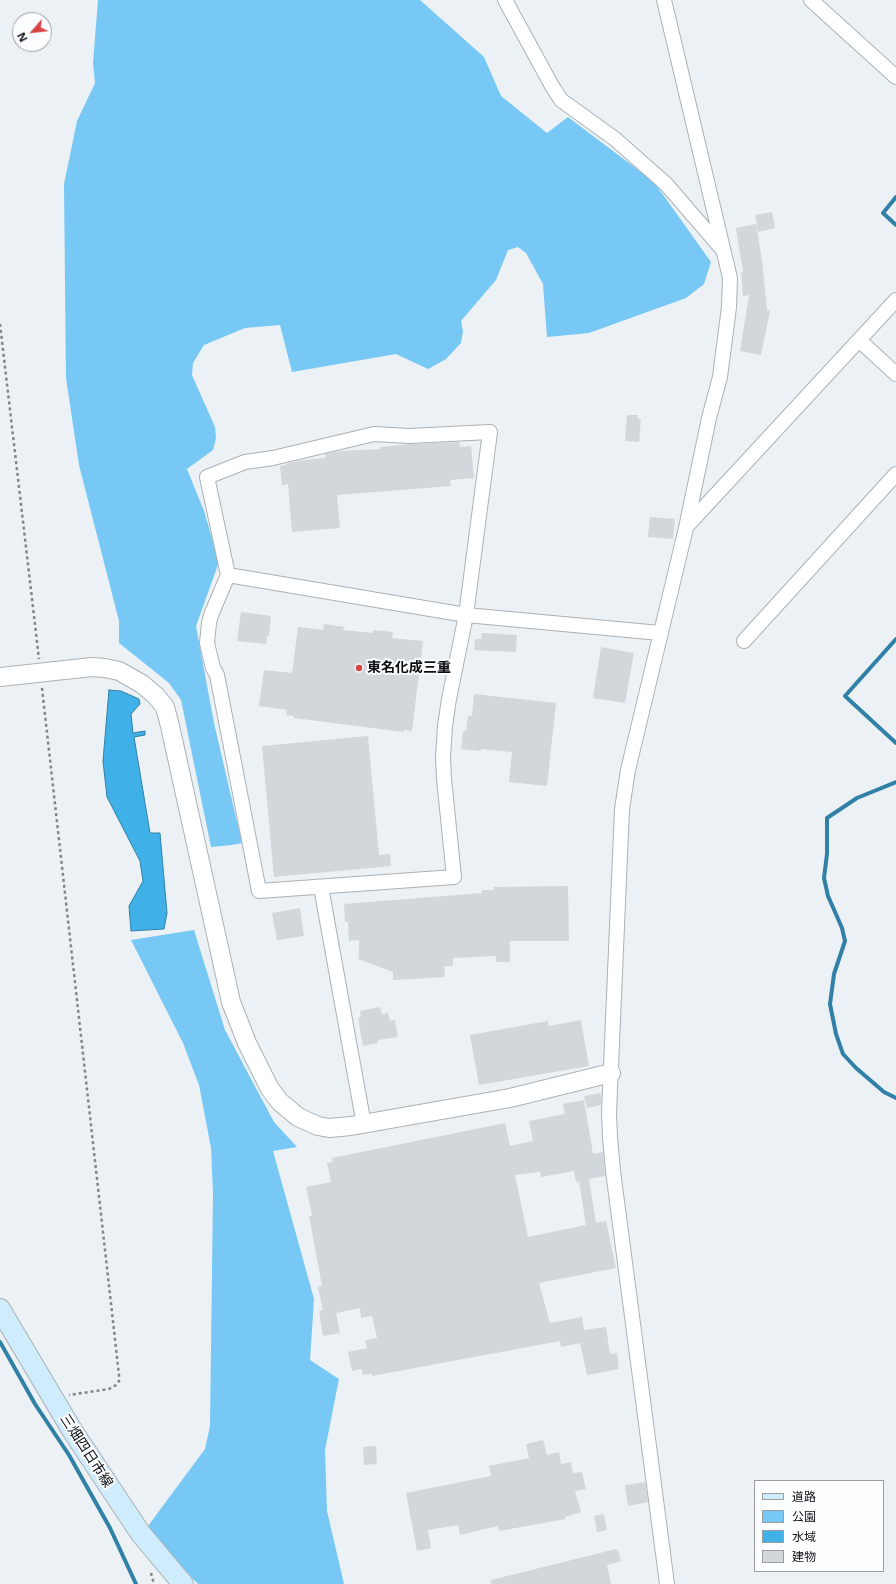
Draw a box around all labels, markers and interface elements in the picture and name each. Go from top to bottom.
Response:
north arrow [12,12,52,52]
text: N [13,30,31,45]
place label: 東名化成三重 [367,660,451,676]
marker: 東名化成三重 [354,663,364,673]
street label: 三畑四日市線 [56,1411,116,1491]
legend [754,1480,884,1572]
text: 道路 [792,1488,816,1505]
text: 公園 [792,1508,816,1525]
text: 水域 [792,1528,816,1545]
text: 建物 [792,1548,816,1565]

